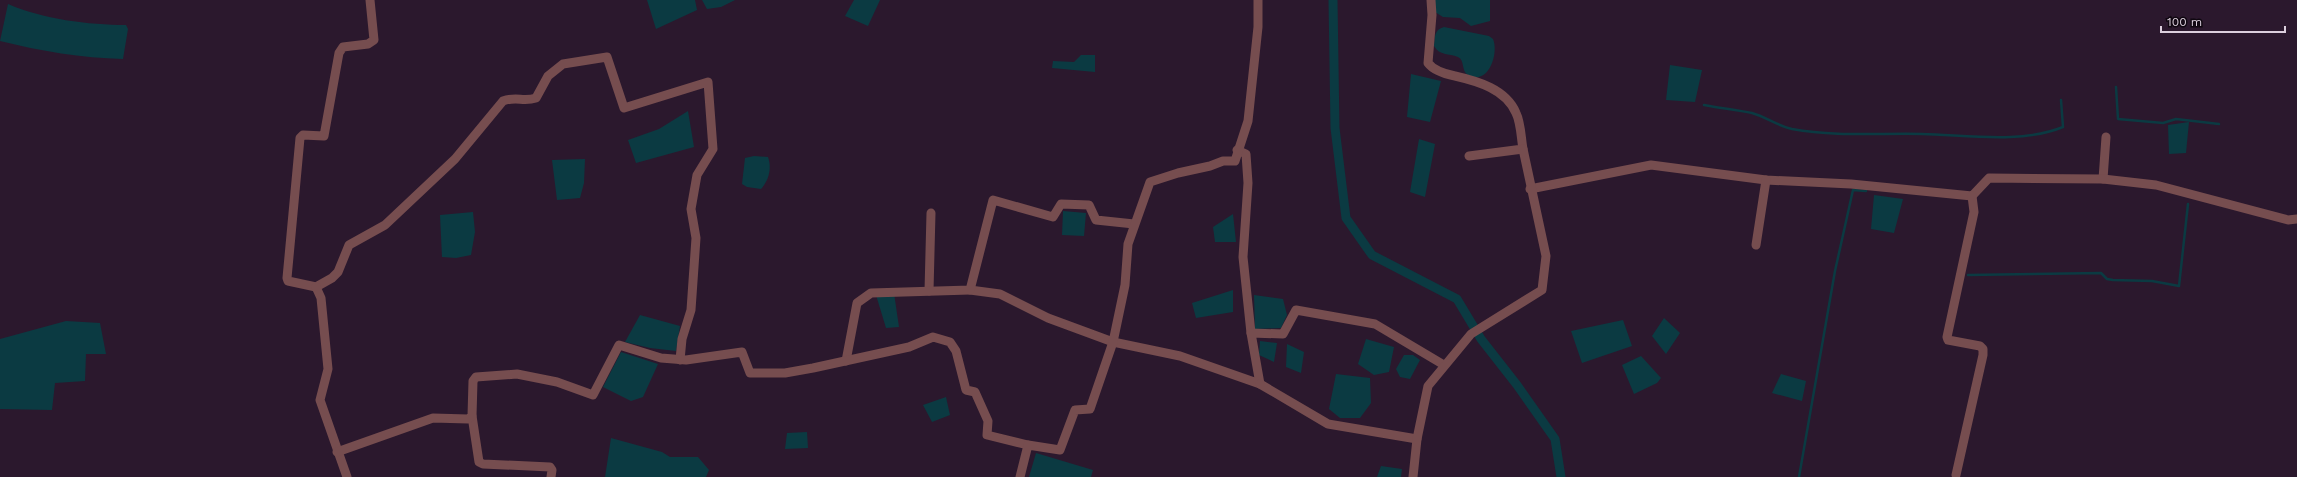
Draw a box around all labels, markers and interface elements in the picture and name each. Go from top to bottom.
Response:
scale bar [2161,8,2285,34]
text: 100 m [2167,15,2202,29]

